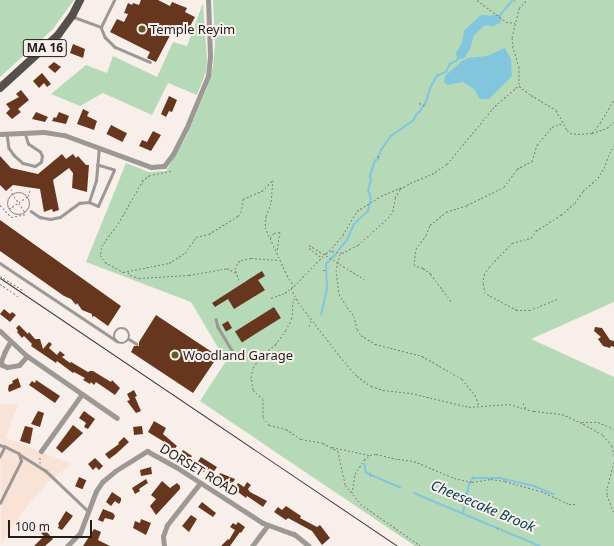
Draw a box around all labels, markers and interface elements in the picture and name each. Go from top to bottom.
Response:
place label: Temple Reyim [150,21,235,37]
marker: Temple Reyim [137,24,147,34]
road number: MA 16 [22,38,68,58]
place label: Woodland Garage [183,347,293,363]
marker: Woodland Garage [170,350,180,360]
street label: DORSET ROAD [157,441,241,499]
water label: Cheesecake Brook [428,477,538,535]
scale bar [10,512,94,538]
text: 100 m [15,518,50,535]

